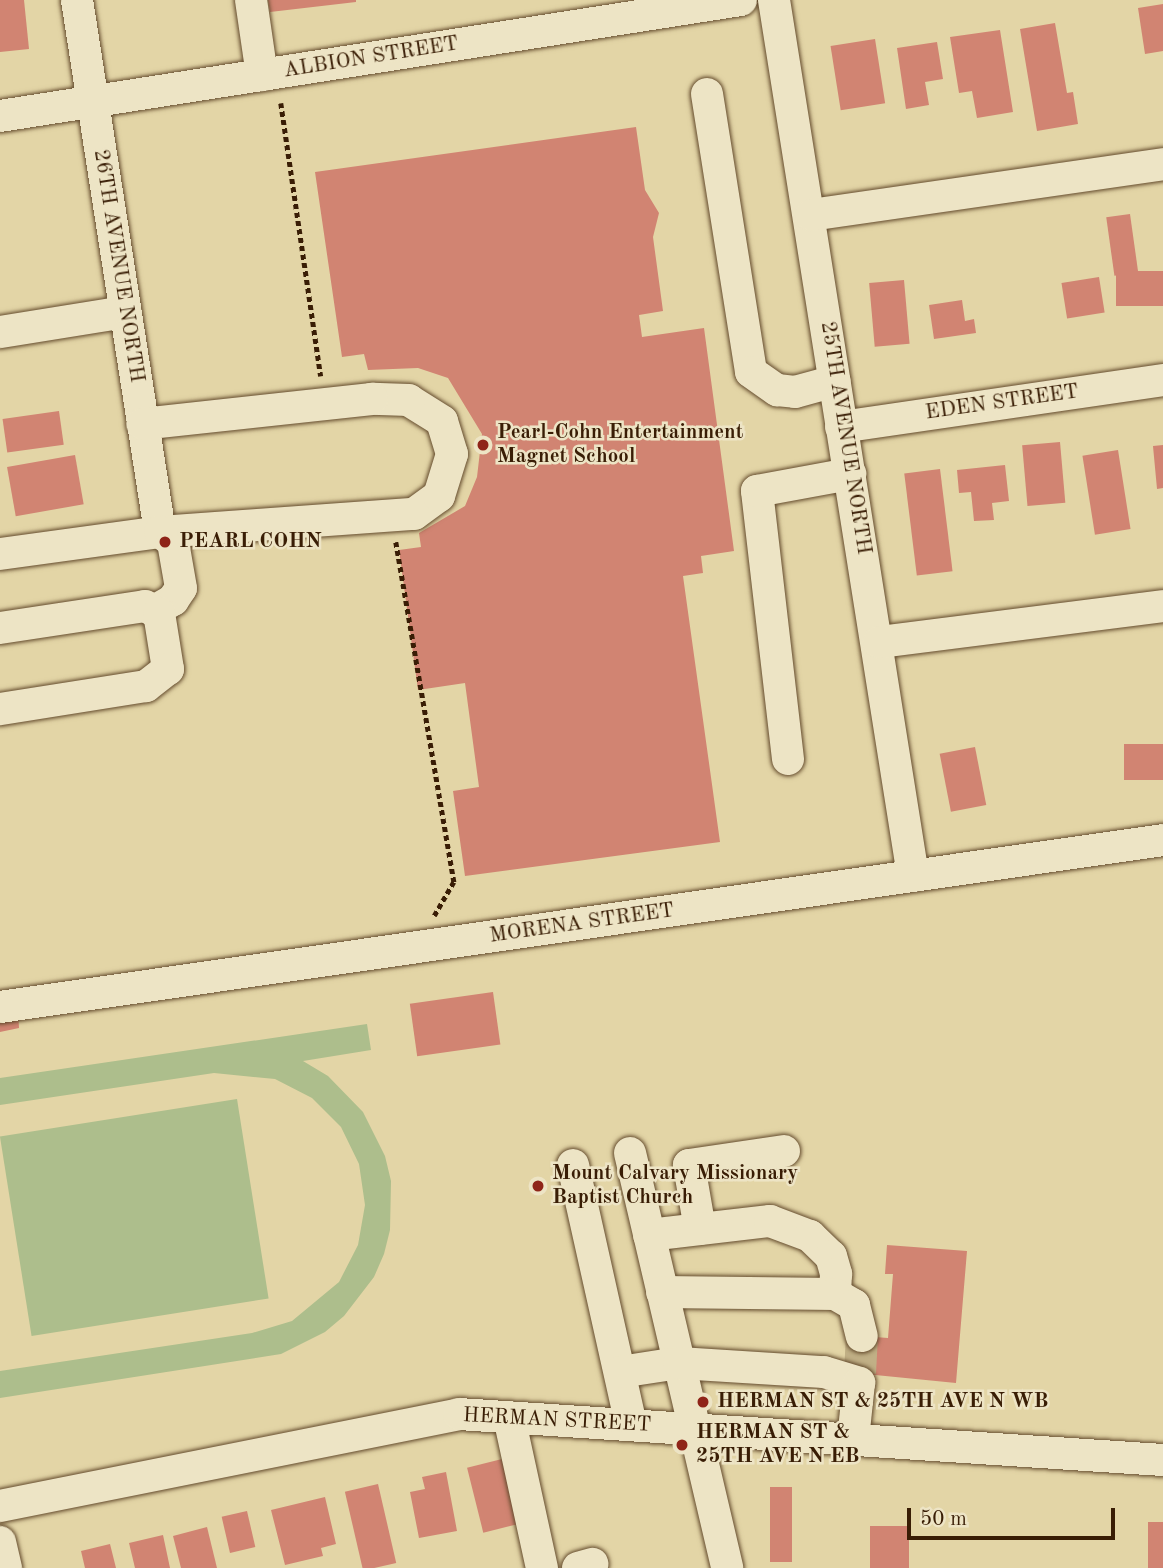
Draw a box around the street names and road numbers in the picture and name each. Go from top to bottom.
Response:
street label: ALBION STREET [282,32,460,84]
street label: 26TH AVENUE NORTH [87,148,149,384]
street label: 25TH AVENUE NORTH [814,320,876,556]
street label: EDEN STREET [924,380,1080,426]
street label: MORENA STREET [488,899,676,949]
street label: HERMAN STREET [462,1403,652,1439]

